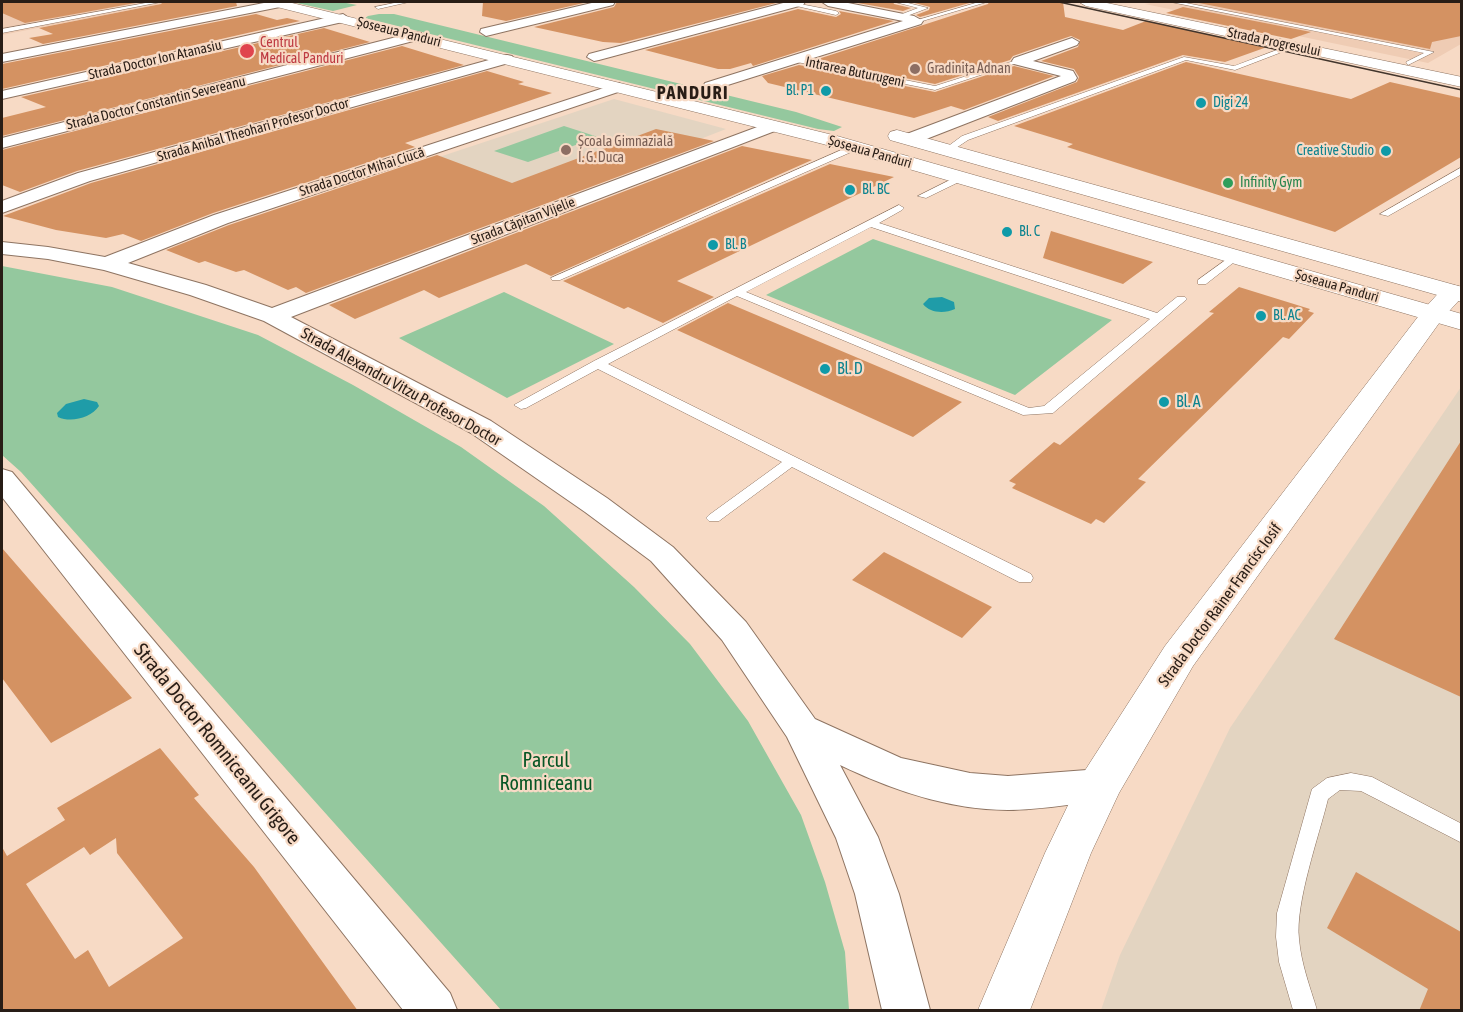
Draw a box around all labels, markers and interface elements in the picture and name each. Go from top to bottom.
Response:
street label: Șoseaua Panduri [355,13,443,51]
street label: Strada Progresului [1226,24,1322,60]
place label: Centrul Medical Panduri [260,35,343,68]
street label: Strada Doctor Ion Atanasiu [87,37,223,83]
marker: Centrul Medical Panduri [238,42,256,60]
street label: Intrarea Buturugeni [804,53,906,91]
place label: Gradinița Adnan [927,61,1011,77]
marker: Gradinița Adnan [908,62,922,76]
street label: Strada Doctor Constantin Severeanu [65,73,247,133]
district label: PANDURI [657,82,729,104]
place label: Bl. P1 [786,83,814,99]
marker: Bl. P1 [819,84,833,98]
street label: Strada Anibal Theohari Profesor Doctor [155,95,351,165]
place label: Digi 24 [1213,95,1248,111]
marker: Digi 24 [1194,96,1208,110]
street label: Șoseaua Panduri [826,132,914,172]
place label: Școala Gimnazială I. G. Duca [578,134,673,166]
marker: Școala Gimnazială I. G. Duca [559,143,573,157]
place label: Creative Studio [1296,143,1374,159]
street label: Strada Doctor Mihai Ciucă [297,144,427,200]
marker: Creative Studio [1379,144,1393,158]
place label: Infinity Gym [1240,175,1302,191]
marker: Infinity Gym [1221,176,1235,190]
place label: Bl. BC [862,182,890,198]
marker: Bl. BC [843,183,857,197]
street label: Strada Căpitan Vijelie [469,193,577,249]
place label: Bl. C [1019,224,1040,240]
marker: Bl. C [1000,225,1014,239]
place label: Bl. B [725,237,746,253]
marker: Bl. B [706,238,720,252]
street label: Șoseaua Panduri [1293,266,1381,306]
place label: Bl. AC [1273,308,1301,324]
marker: Bl. AC [1254,309,1268,323]
street label: Strada Alexandru Vitzu Profesor Doctor [297,324,505,450]
place label: Bl. D [837,359,863,379]
marker: Bl. D [818,362,832,376]
place label: Bl. A [1176,392,1201,412]
marker: Bl. A [1157,395,1171,409]
street label: Strada Doctor Rainer Francisc Iosif [1154,520,1286,690]
street label: Strada Doctor Romniceanu Grigore [128,639,306,849]
park label: Parcul Romniceanu [499,749,593,796]

